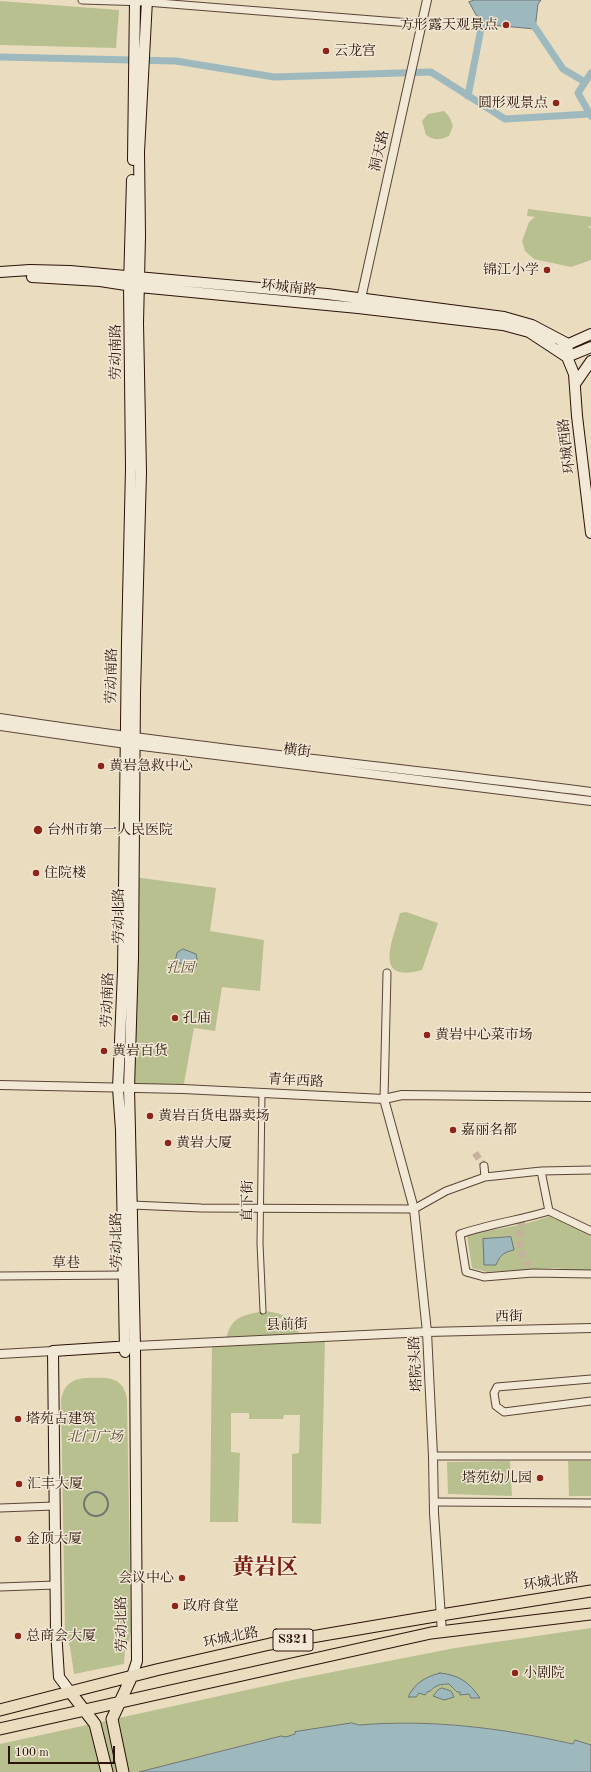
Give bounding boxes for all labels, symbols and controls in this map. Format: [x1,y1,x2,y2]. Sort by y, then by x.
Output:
place label: 方形露天观景点 [400,17,498,33]
marker: 方形露天观景点 [501,20,511,30]
place label: 云龙宫 [334,43,376,59]
marker: 云龙宫 [321,46,331,56]
place label: 圆形观景点 [478,95,548,111]
marker: 圆形观景点 [551,98,561,108]
street label: 洞天路 [367,129,393,173]
place label: 锦江小学 [483,262,539,278]
marker: 锦江小学 [542,265,552,275]
street label: 环城南路 [260,277,318,299]
street label: 劳动南路 [108,324,124,380]
street label: 环城西路 [555,417,579,475]
street label: 劳动南路 [103,648,121,704]
street label: 横街 [282,741,312,761]
place label: 黄岩急救中心 [109,758,193,774]
marker: 黄岩急救中心 [96,761,106,771]
place label: 台州市第一人民医院 [47,822,173,838]
marker: 台州市第一人民医院 [32,824,44,836]
place label: 住院楼 [44,865,86,881]
marker: 住院楼 [31,868,41,878]
street label: 劳动北路 [111,888,127,944]
park label: 孔园 [166,960,194,976]
street label: 劳动南路 [99,972,117,1028]
place label: 孔庙 [183,1010,211,1026]
marker: 孔庙 [170,1013,180,1023]
place label: 黄岩中心菜市场 [435,1027,533,1043]
marker: 黄岩中心菜市场 [422,1030,432,1040]
place label: 黄岩百货 [112,1043,168,1059]
marker: 黄岩百货 [99,1046,109,1056]
street label: 青年西路 [268,1071,324,1091]
place label: 黄岩百货电器卖场 [158,1108,270,1124]
marker: 黄岩百货电器卖场 [145,1111,155,1121]
place label: 嘉丽名都 [461,1122,517,1138]
marker: 嘉丽名都 [448,1125,458,1135]
place label: 黄岩大厦 [176,1135,232,1151]
marker: 黄岩大厦 [163,1138,173,1148]
street label: 直下街 [239,1180,257,1222]
street label: 劳动北路 [108,1212,126,1268]
street label: 草巷 [52,1255,80,1271]
street label: 西街 [495,1308,523,1326]
street label: 县前街 [266,1316,308,1334]
street label: 塔院头路 [406,1336,426,1392]
place label: 塔苑古建筑 [26,1411,96,1427]
marker: 塔苑古建筑 [13,1414,23,1424]
park label: 北门广场 [67,1429,123,1445]
place label: 塔苑幼儿园 [462,1470,532,1486]
marker: 塔苑幼儿园 [535,1473,545,1483]
place label: 汇丰大厦 [27,1476,83,1492]
marker: 汇丰大厦 [14,1479,24,1489]
place label: 金顶大厦 [26,1531,82,1547]
marker: 金顶大厦 [13,1534,23,1544]
district label: 黄岩区 [232,1555,298,1581]
street label: 环城北路 [522,1569,580,1595]
place label: 会议中心 [118,1570,174,1586]
marker: 会议中心 [177,1573,187,1583]
street label: 劳动北路 [113,1596,131,1652]
place label: 政府食堂 [183,1598,239,1614]
marker: 政府食堂 [170,1601,180,1611]
street label: 环城北路 [202,1624,260,1652]
place label: 总商会大厦 [26,1628,96,1644]
road number: S321 [273,1629,313,1651]
marker: 总商会大厦 [13,1631,23,1641]
place label: 小剧院 [523,1665,565,1681]
marker: 小剧院 [510,1668,520,1678]
scale bar [10,1738,117,1764]
text: 100 m [15,1747,49,1759]

